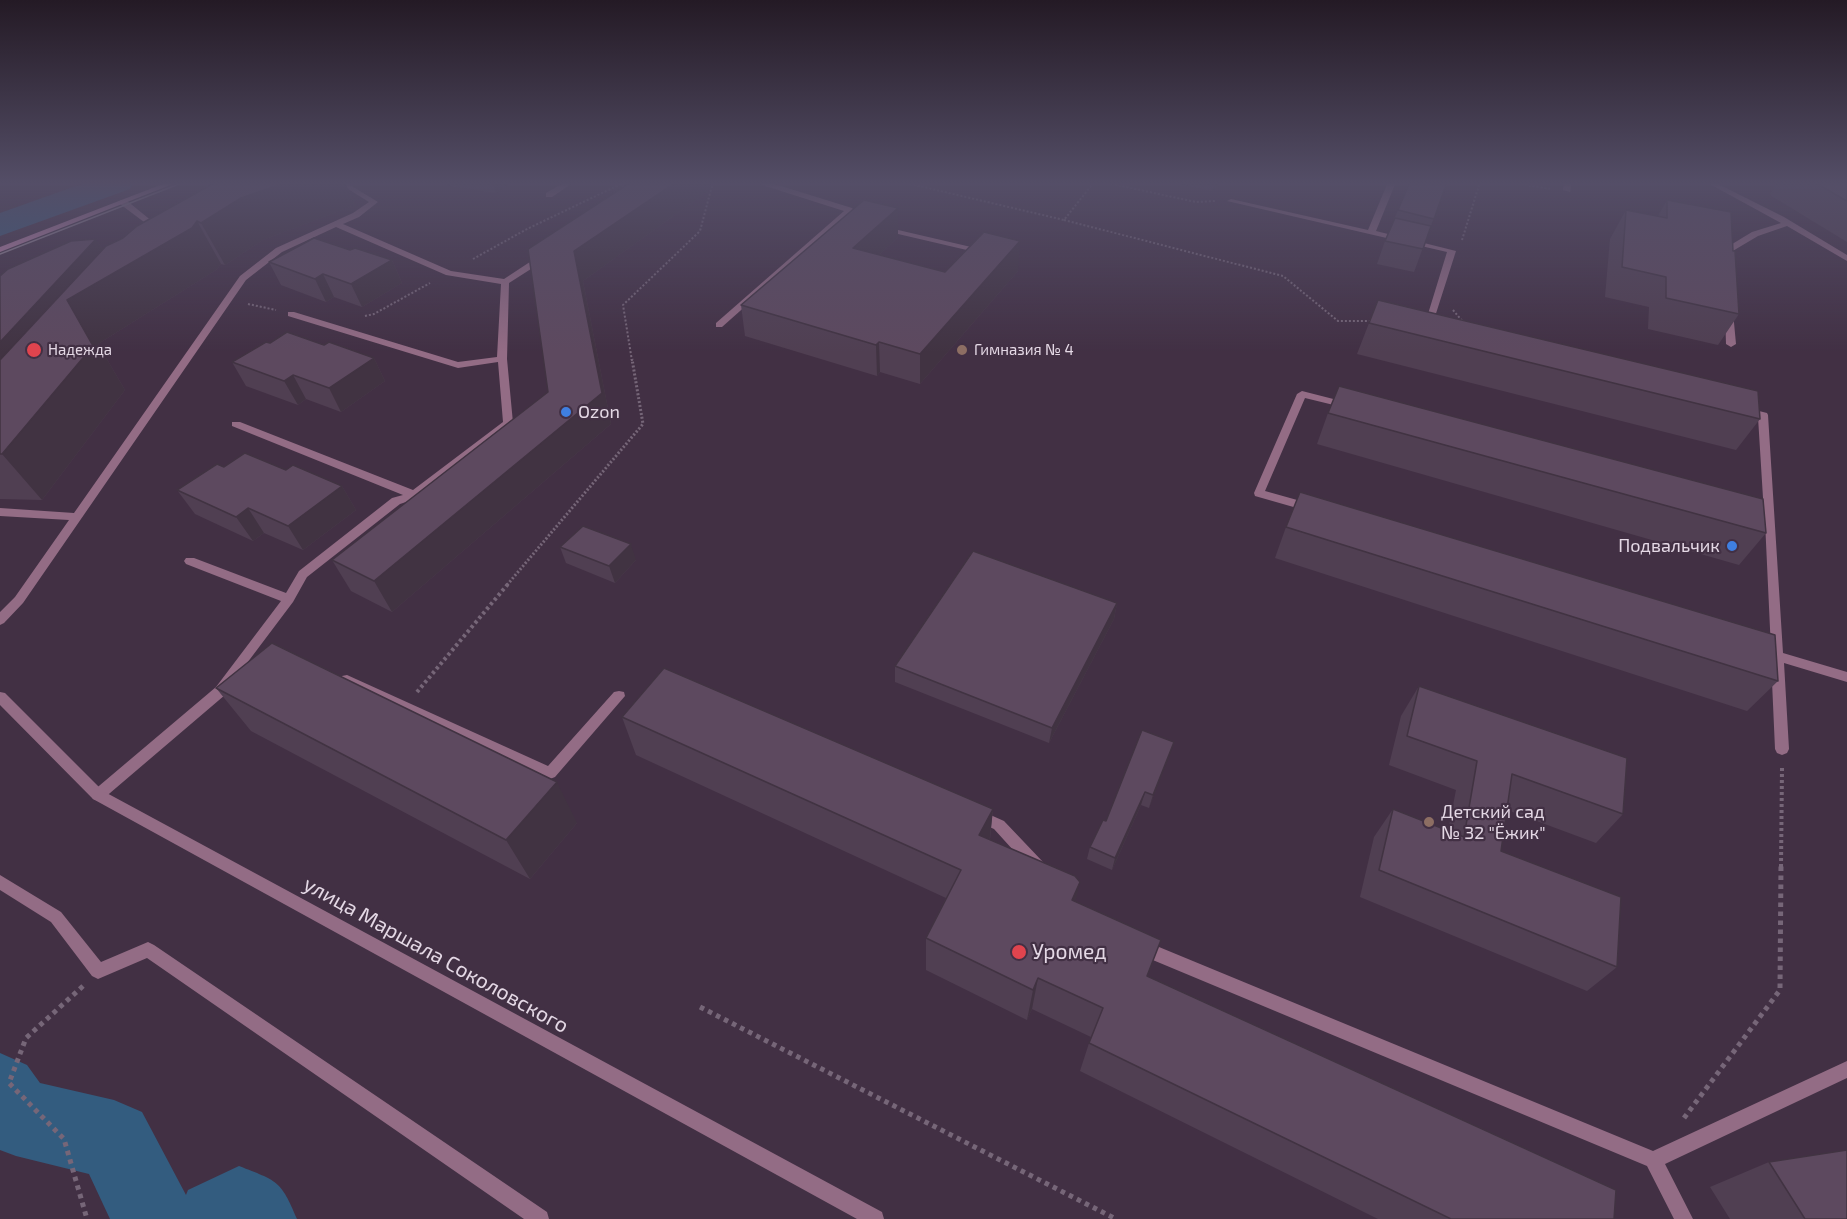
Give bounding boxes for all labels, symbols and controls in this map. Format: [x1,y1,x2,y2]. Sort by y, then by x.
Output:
marker: Надежда [25,341,43,359]
place label: Надежда [48,341,112,359]
place label: Гимназия № 4 [974,341,1074,359]
marker: Гимназия № 4 [955,343,969,357]
place label: Ozon [578,401,620,423]
marker: Ozon [559,405,573,419]
place label: Подвальчик [1618,535,1720,557]
marker: Подвальчик [1725,539,1739,553]
place label: Детский сад № 32 "Ёжик" [1441,801,1546,844]
marker: Детский сад № 32 "Ёжик" [1422,815,1436,829]
street label: улица Маршала Соколовского [299,871,573,1039]
place label: Уромед [1032,939,1107,965]
marker: Уромед [1010,943,1028,961]

